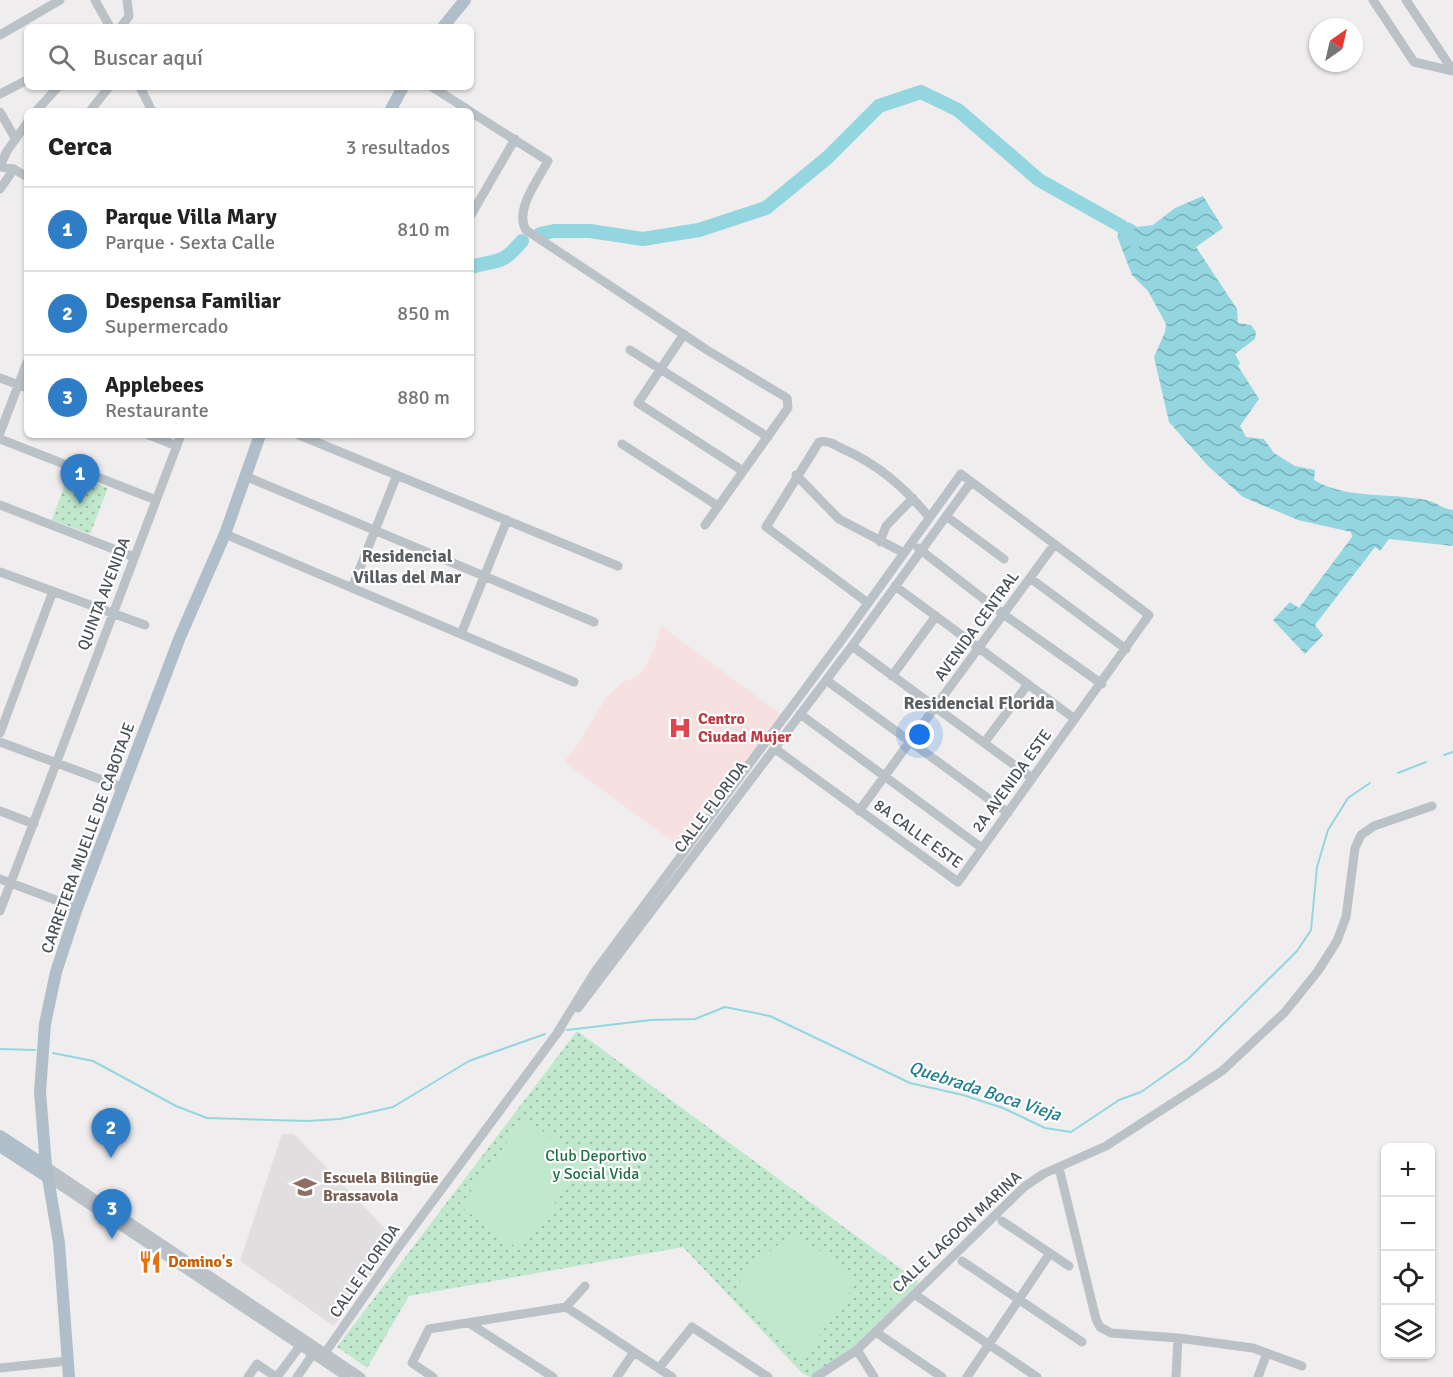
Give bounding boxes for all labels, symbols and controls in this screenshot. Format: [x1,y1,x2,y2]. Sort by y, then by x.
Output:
north arrow [1309,18,1363,72]
search box [24,24,474,90]
icon: search [45,41,78,74]
text: Buscar aquí [93,44,203,71]
text: Cerca [48,131,112,163]
text: 3 resultados [346,135,450,160]
text: Parque Villa Mary [105,203,277,230]
text: 1 [62,217,73,242]
text: 810 m [397,217,450,242]
text: Parque · Sexta Calle [105,230,275,255]
text: Despensa Familiar [105,287,281,314]
text: 2 [62,301,73,326]
text: 850 m [397,301,450,326]
text: Supermercado [105,314,228,339]
text: Applebees [105,371,204,398]
text: 3 [62,385,73,410]
text: 880 m [397,385,450,410]
text: Restaurante [105,398,209,423]
pin: 1 [60,454,100,504]
street label: QUINTA AVENIDA [73,534,135,653]
district label: Residencial Villas del Mar [353,545,462,588]
street label: AVENIDA CENTRAL [930,567,1024,685]
district label: Residencial Florida [904,692,1054,714]
place label: Centro Ciudad Mujer [698,709,792,747]
hospital icon: Centro Ciudad Mujer [667,715,693,741]
street label: CARRETERA MUELLE DE CABOTAJE [37,720,139,956]
your location [905,720,934,749]
street label: 2A AVENIDA ESTE [968,726,1056,836]
street label: CALLE FLORIDA [670,757,752,857]
street label: 8A CALLE ESTE [870,795,966,873]
water label: Quebrada Boca Vieja [906,1056,1065,1126]
pin: 2 [92,1108,130,1158]
map controls [1381,1143,1435,1359]
button: + [1381,1143,1435,1197]
park label: Club Deportivo y Social Vida [545,1146,647,1184]
street label: CALLE LAGOON MARINA [888,1167,1026,1297]
place label: Escuela Bilingüe Brassavola [323,1168,439,1206]
school or university icon: Escuela Bilingüe Brassavola [292,1174,318,1200]
pin: 3 [92,1190,132,1239]
button: − [1381,1197,1435,1251]
street label: CALLE FLORIDA [325,1220,405,1322]
restaurant icon: Domino's [137,1249,163,1275]
button: locate [1381,1251,1435,1305]
place label: Domino's [168,1252,233,1272]
button: layers [1381,1305,1435,1359]

